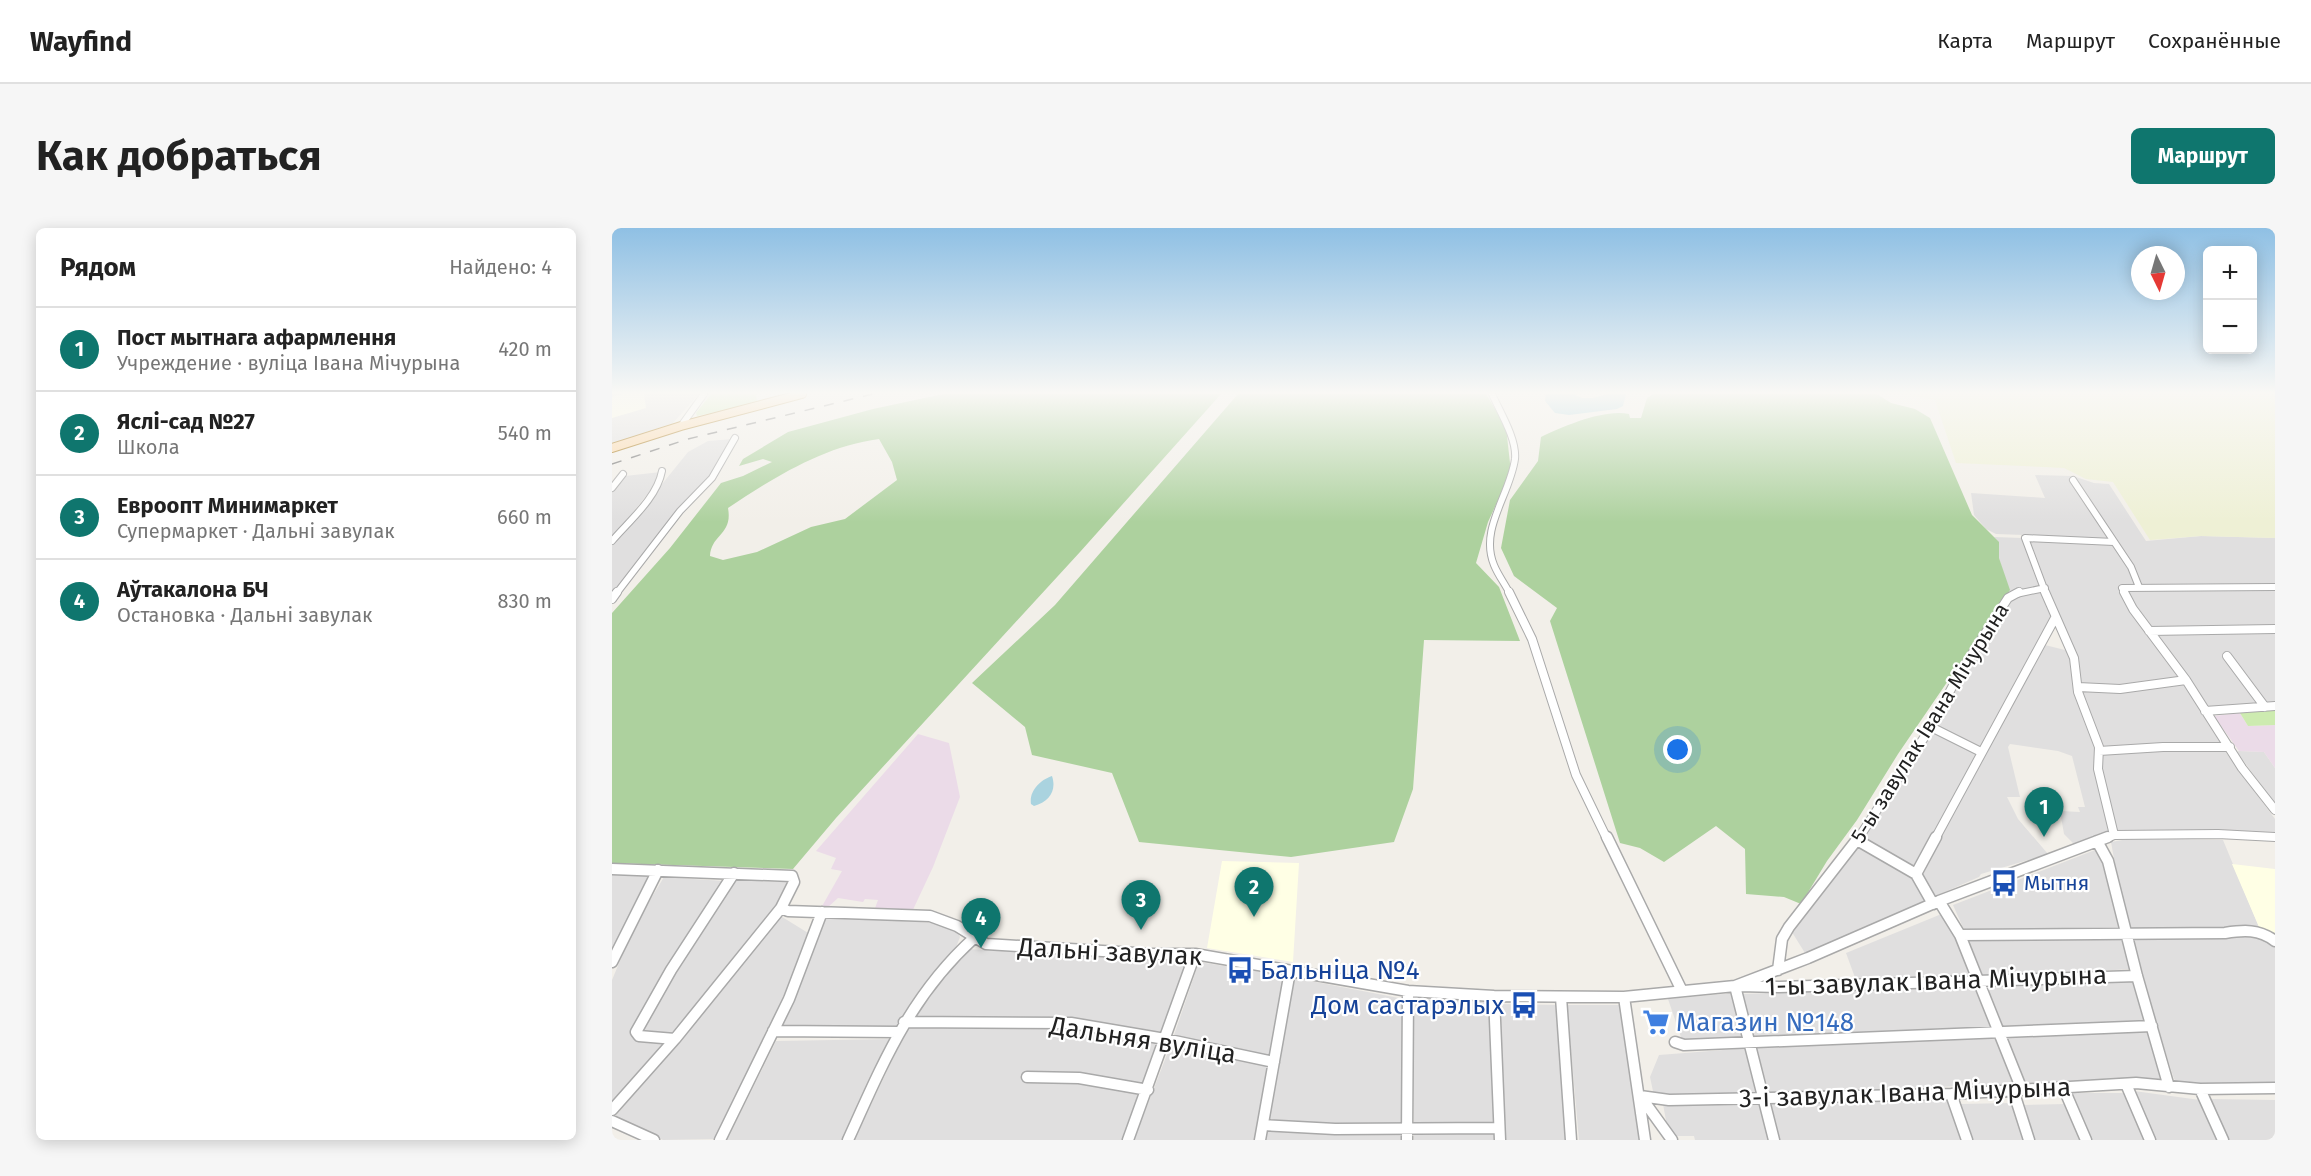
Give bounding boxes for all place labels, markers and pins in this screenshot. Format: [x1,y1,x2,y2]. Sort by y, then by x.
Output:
pin: 1 [2024,788,2064,837]
pin: 2 [1234,868,1274,917]
bus stop icon: Мытня [1989,868,2019,898]
place label: Мытня [2024,870,2089,896]
pin: 3 [1122,880,1160,930]
pin: 4 [962,898,1000,948]
bus stop icon: Бальніца №4 [1225,955,1255,985]
place label: Бальніца №4 [1260,955,1420,986]
place label: Дом састарэлых [1310,990,1504,1021]
bus stop icon: Дом састарэлых [1509,990,1539,1020]
supermarket icon: Магазин №148 [1641,1007,1671,1037]
place label: Магазин №148 [1676,1007,1854,1038]

